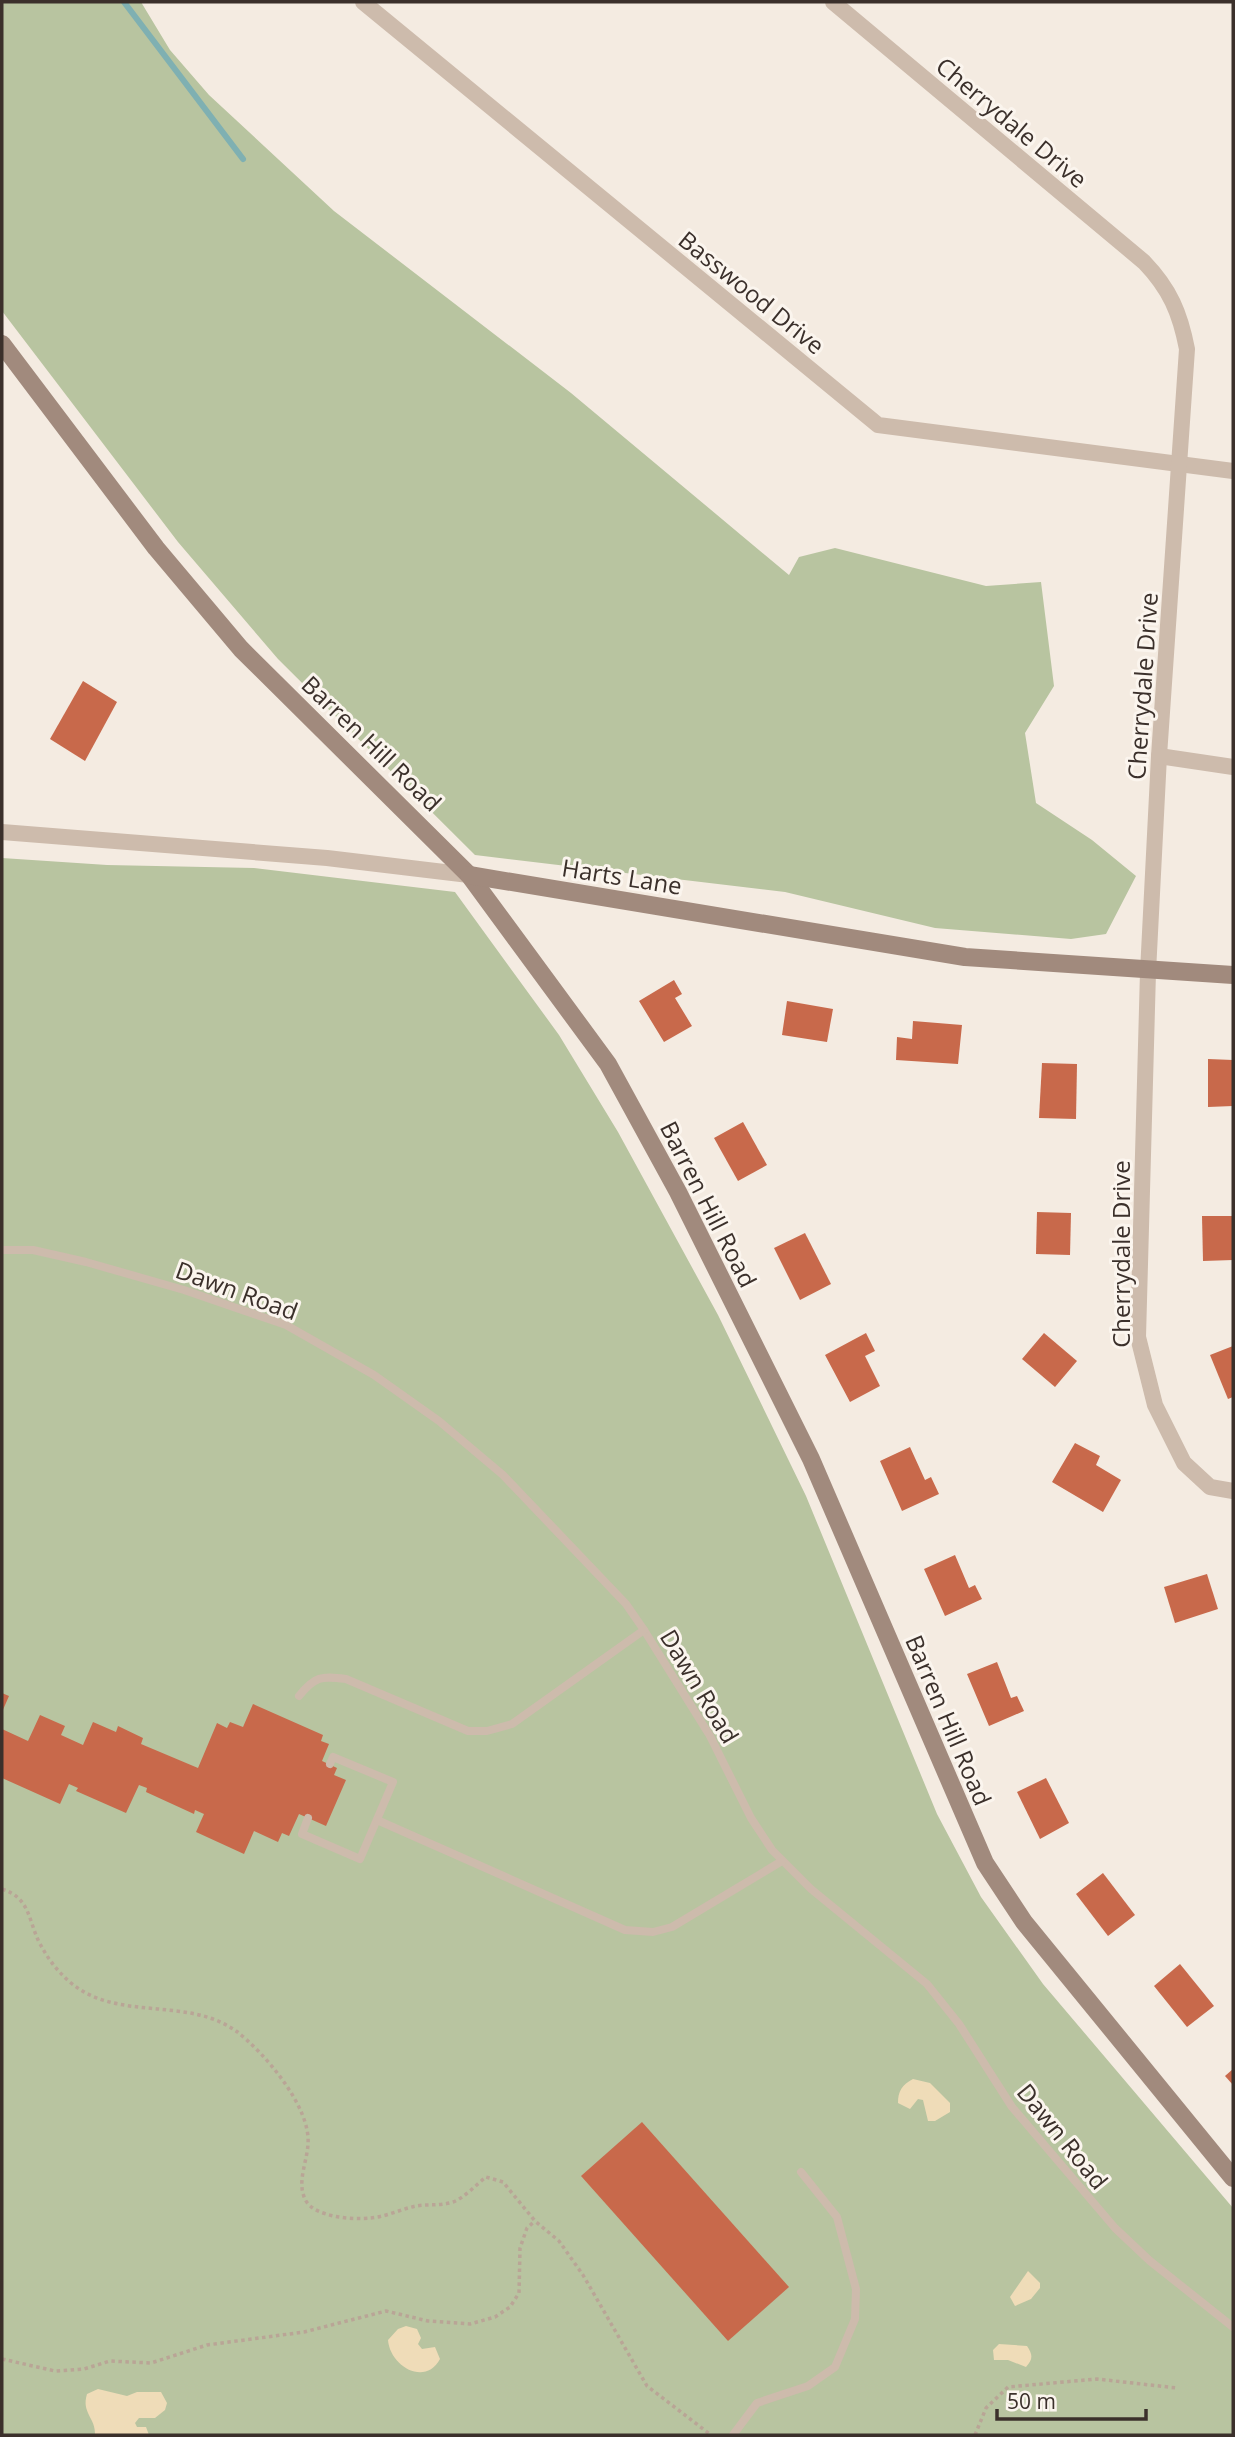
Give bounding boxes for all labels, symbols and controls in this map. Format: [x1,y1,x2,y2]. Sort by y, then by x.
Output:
street label: Cherrydale Drive [930,49,1094,195]
street label: Basswood Drive [672,223,832,361]
street label: Cherrydale Drive [1119,591,1165,781]
street label: Barren Hill Road [295,668,449,818]
street label: Harts Lane [560,850,684,902]
street label: Barren Hill Road [653,1115,765,1293]
street label: Cherrydale Drive [1104,1160,1137,1348]
street label: Dawn Road [171,1253,303,1327]
street label: Dawn Road [653,1623,747,1749]
street label: Barren Hill Road [898,1630,1000,1810]
street label: Dawn Road [1010,2076,1116,2196]
scale bar [997,2378,1146,2422]
text: 50 m [1007,2387,1056,2415]

